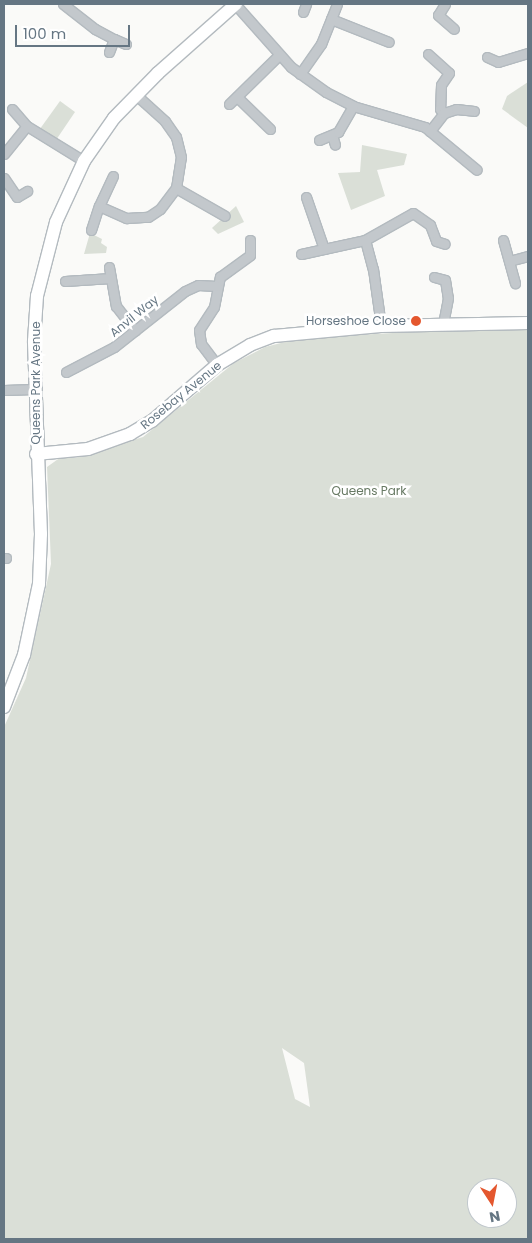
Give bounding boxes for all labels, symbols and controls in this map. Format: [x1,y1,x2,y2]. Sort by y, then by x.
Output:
scale bar [18,15,132,47]
text: 100 m [23,23,66,44]
street label: Anvil Way [107,292,161,340]
place label: Horseshoe Close [306,314,406,328]
marker: Horseshoe Close [410,315,422,327]
street label: Queens Park Avenue [29,321,43,445]
street label: Rosebay Avenue [138,358,224,432]
park label: Queens Park [332,484,406,498]
north arrow [467,1178,517,1228]
text: N [488,1206,502,1228]

